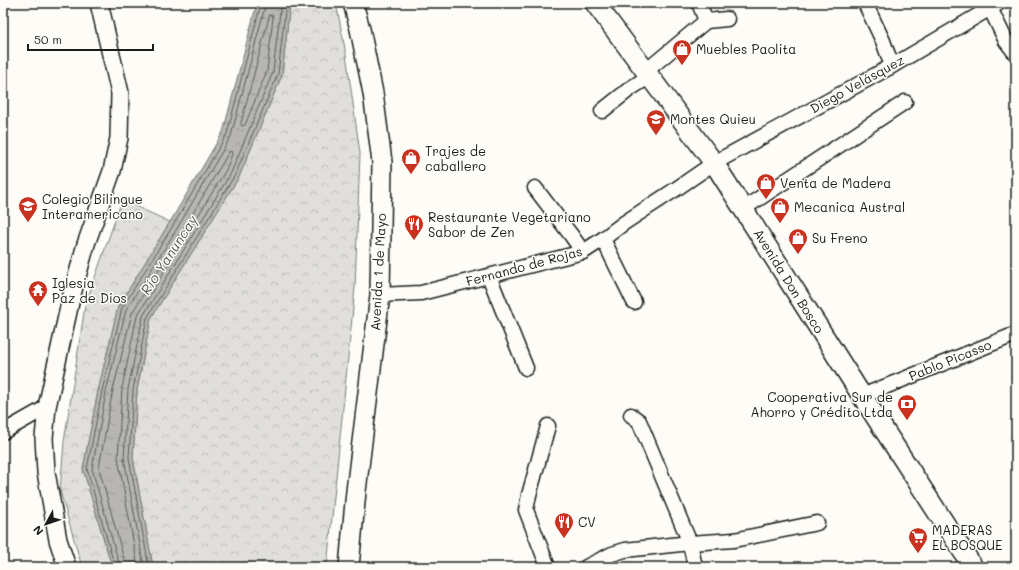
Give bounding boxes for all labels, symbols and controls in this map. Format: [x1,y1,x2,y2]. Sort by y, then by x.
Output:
scale bar [28,26,153,52]
text: 50 m [34,31,62,47]
shop icon: Muebles Paolita [671,38,693,66]
place label: Muebles Paolita [696,40,796,57]
street label: Diego Velásquez [807,51,907,116]
school or university icon: Montes Quieu [645,108,667,136]
place label: Montes Quieu [670,110,756,127]
place label: Trajes de caballero [425,142,486,174]
shop icon: Trajes de caballero [400,147,422,175]
shop icon: Venta de Madera [755,172,777,200]
place label: Venta de Madera [780,174,891,191]
place label: Colegio Bilingue Interamericano [42,190,143,222]
school or university icon: Colegio Bilingue Interamericano [17,195,39,223]
shop icon: Mecanica Austral [769,196,791,224]
place label: Mecanica Austral [794,198,905,215]
place label: Restaurante Vegetariano Sabor de Zen [428,208,591,240]
water label: Río Yanuncay [136,211,202,298]
street label: Avenida 1 de Mayo [366,212,389,331]
restaurant icon: Restaurante Vegetariano Sabor de Zen [403,213,425,241]
street label: Avenida Don Bosco [750,225,829,336]
shop icon: Su Freno [787,227,809,255]
place label: Su Freno [812,229,868,246]
street label: Fernando de Rojas [464,242,584,289]
place label: Iglesia Paz de Dios [52,274,127,306]
temple icon: Iglesia Paz de Dios [27,279,49,307]
street label: Pablo Picasso [906,335,994,384]
place label: Cooperativa Sur de Ahorro y Crédito Ltda [751,388,893,420]
bank icon: Cooperativa Sur de Ahorro y Crédito Ltda [896,393,918,421]
north arrow [26,504,66,544]
restaurant icon: CV [553,511,575,539]
place label: CV [578,513,596,530]
place label: MADERAS EL BOSQUE [932,521,1002,553]
text: N [30,523,46,539]
supermarket icon: MADERAS EL BOSQUE [907,526,929,554]

